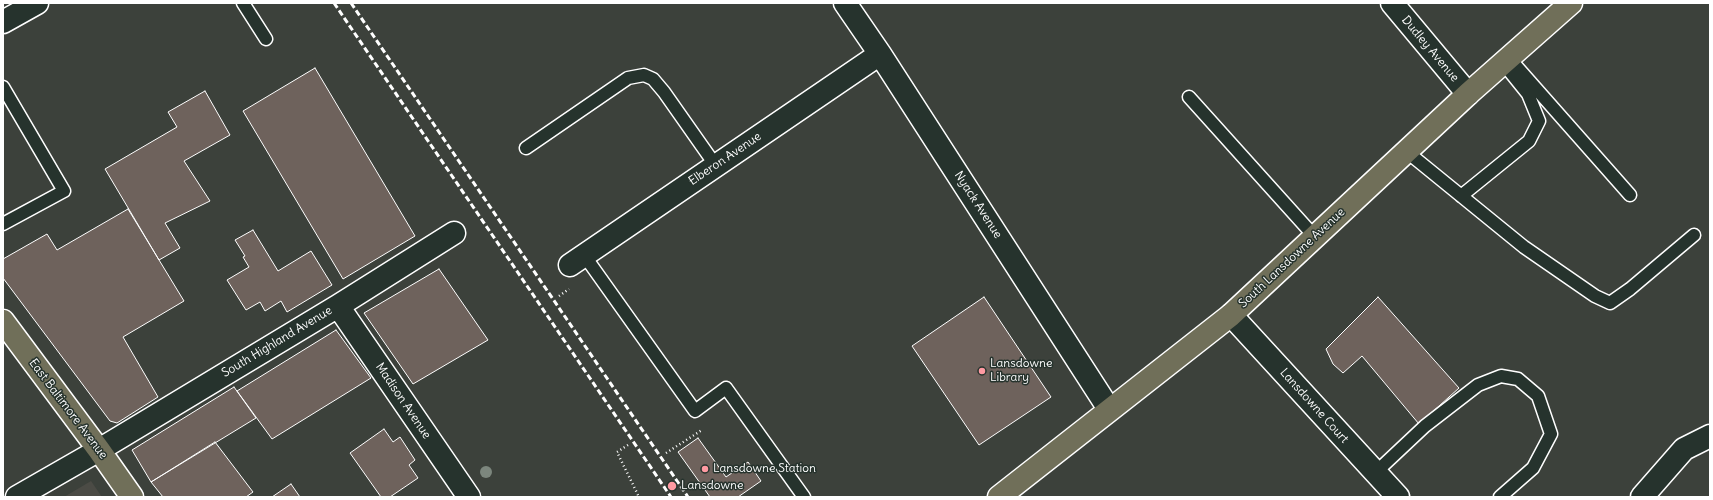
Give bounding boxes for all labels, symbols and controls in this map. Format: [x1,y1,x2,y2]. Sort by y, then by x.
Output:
street label: Dudley Avenue [1398,13,1462,85]
street label: Elberon Avenue [686,129,764,189]
street label: Nyack Avenue [951,169,1005,241]
street label: South Lansdowne Avenue [1236,205,1348,311]
street label: South Highland Avenue [219,303,335,381]
street label: East Baltimore Avenue [26,356,110,462]
place label: Lansdowne Library [990,357,1052,385]
street label: Madison Avenue [372,360,434,442]
marker: Lansdowne Library [977,366,987,376]
street label: Lansdowne Court [1277,366,1351,446]
place label: Lansdowne Station [713,462,816,476]
marker: Lansdowne Station [700,464,710,474]
place label: Lansdowne [681,479,743,493]
marker: Lansdowne [666,480,678,492]

